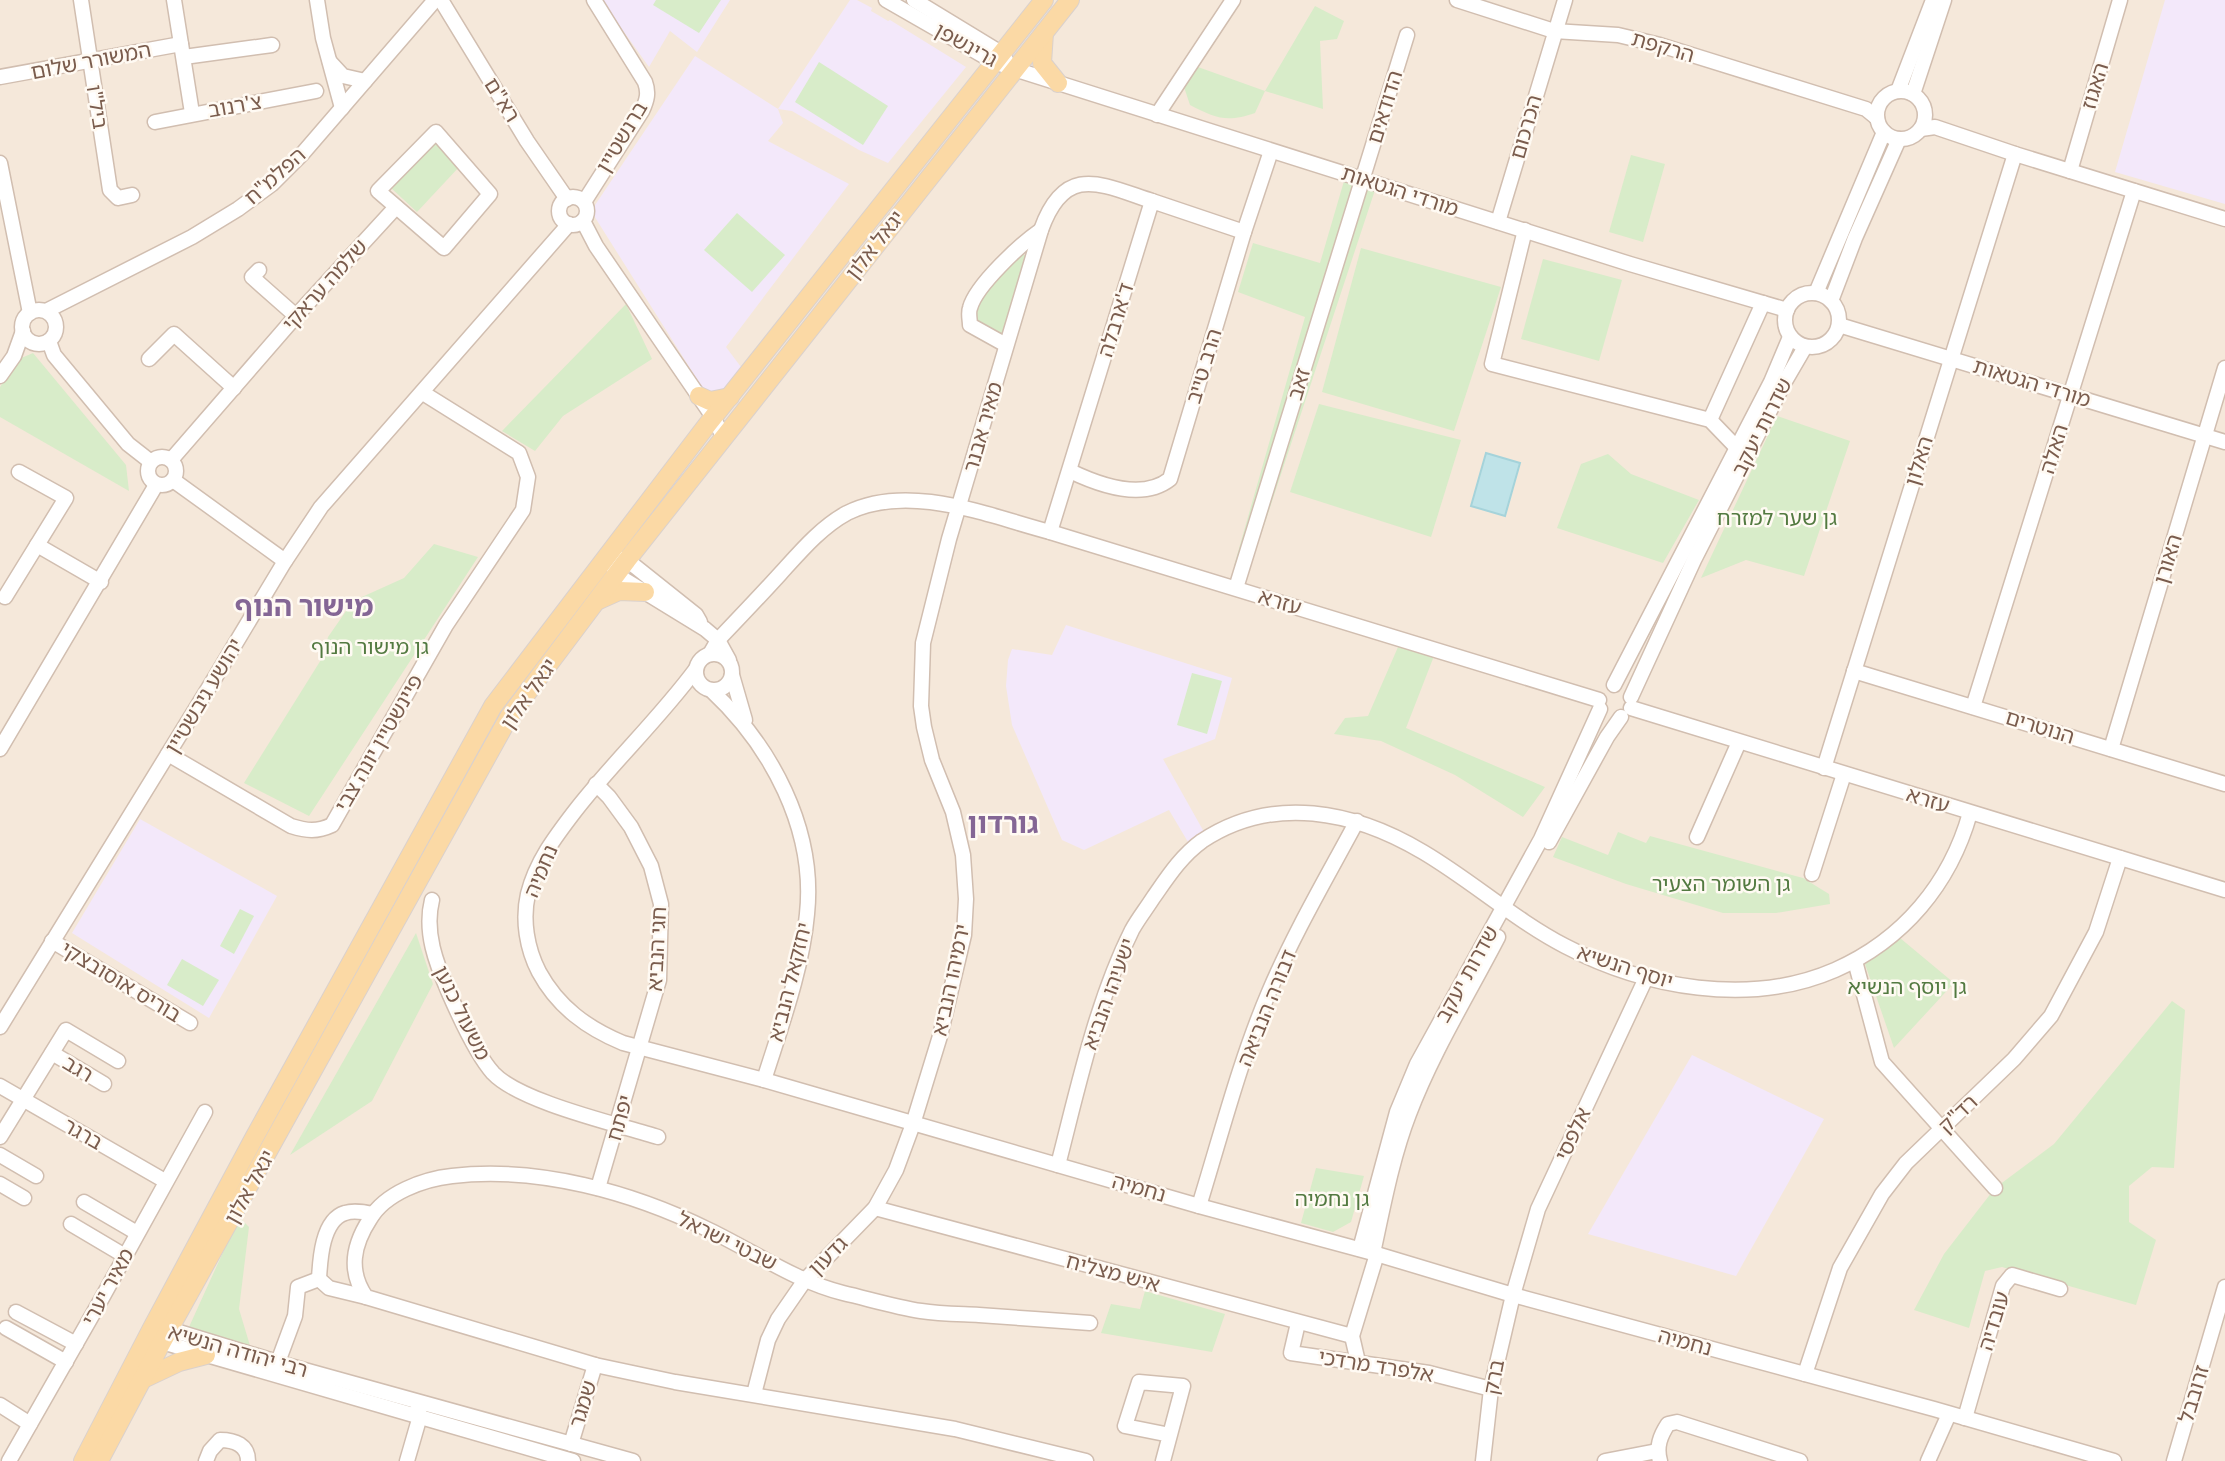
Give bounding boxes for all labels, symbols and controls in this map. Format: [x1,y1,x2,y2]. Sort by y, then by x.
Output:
street label: גרינשפן [931,17,1002,72]
street label: הרקפת [1629,26,1698,67]
street label: המשורר שלום [29,37,153,84]
street label: האגוז [2076,59,2113,112]
street label: הדודאים [1362,67,1407,146]
street label: רא"ם [479,73,526,127]
street label: ביל"ו [82,83,113,131]
street label: צ'רנוב [206,89,264,123]
street label: הכרכום [1504,92,1547,162]
street label: ברנשטיין [591,97,652,177]
street label: הפלמ"ח [239,142,310,209]
street label: מורדי הגטאות [1339,160,1462,221]
street label: יגאל אלון [840,205,909,284]
street label: שלמה עראקי [277,234,372,335]
street label: ד'ארבלה [1092,280,1139,360]
street label: הרב טייב [1180,325,1227,406]
street label: מורדי הגטאות [1970,353,2094,412]
street label: זאב [1282,365,1315,403]
street label: שדרות יעקב [1726,374,1797,480]
street label: מאיר אבנר [958,379,1007,475]
street label: האלה [2034,421,2073,477]
street label: האלון [1899,433,1938,489]
park label: גן שער למזרח [1717,505,1837,530]
street label: האורן [2148,531,2187,587]
street label: עזרא [1256,583,1305,620]
district label: מישור הנוף [235,589,373,622]
street label: יהושע גיבשטיין [159,634,248,758]
park label: גן מישור הנוף [311,634,429,659]
street label: יגאל אלון [495,654,562,734]
street label: פיינשטיין יונה צבי [329,670,428,816]
street label: הנוטרים [2003,704,2078,749]
street label: עזרא [1904,781,1953,818]
district label: גורדון [968,806,1038,839]
street label: נחמיה [518,841,563,901]
park label: גן השומר הצעיר [1652,871,1790,896]
street label: חגי הנביא [642,906,671,992]
street label: יחזקאל הנביא [763,920,816,1044]
street label: שדרות יעקב [1430,921,1503,1026]
street label: ירמיהו הנביא [926,922,975,1038]
street label: ישעיהו הנביא [1077,935,1140,1053]
street label: בוריס אוסובצקי [57,936,186,1027]
street label: יוסף הנשיא [1574,939,1676,994]
street label: דבורה הנביאה [1232,946,1301,1070]
street label: משעול כנען [429,961,496,1064]
park label: גן יוסף הנשיא [1847,974,1967,999]
street label: רגב [59,1050,98,1087]
street label: רד"ק [1933,1089,1982,1138]
street label: יפתח [601,1092,638,1144]
street label: אלפסי [1549,1103,1596,1164]
street label: ברגר [59,1112,107,1155]
street label: יגאל אלון [219,1145,280,1228]
street label: נחמיה [1109,1168,1169,1207]
park label: גן נחמיה [1295,1186,1369,1211]
street label: שבטי ישראל [673,1206,781,1275]
street label: גדעון [803,1231,852,1280]
street label: מאיר יערי [76,1244,139,1330]
street label: איש מצליח [1064,1248,1163,1297]
street label: עובדיה [1973,1288,2014,1354]
street label: רבי יהודה הנשיא [166,1319,311,1382]
street label: נחמיה [1655,1322,1715,1361]
street label: אלפרד מרדכי [1317,1344,1435,1387]
street label: ברק [1478,1357,1509,1397]
street label: זרובבל [2173,1362,2214,1426]
street label: שמגר [564,1377,601,1430]

